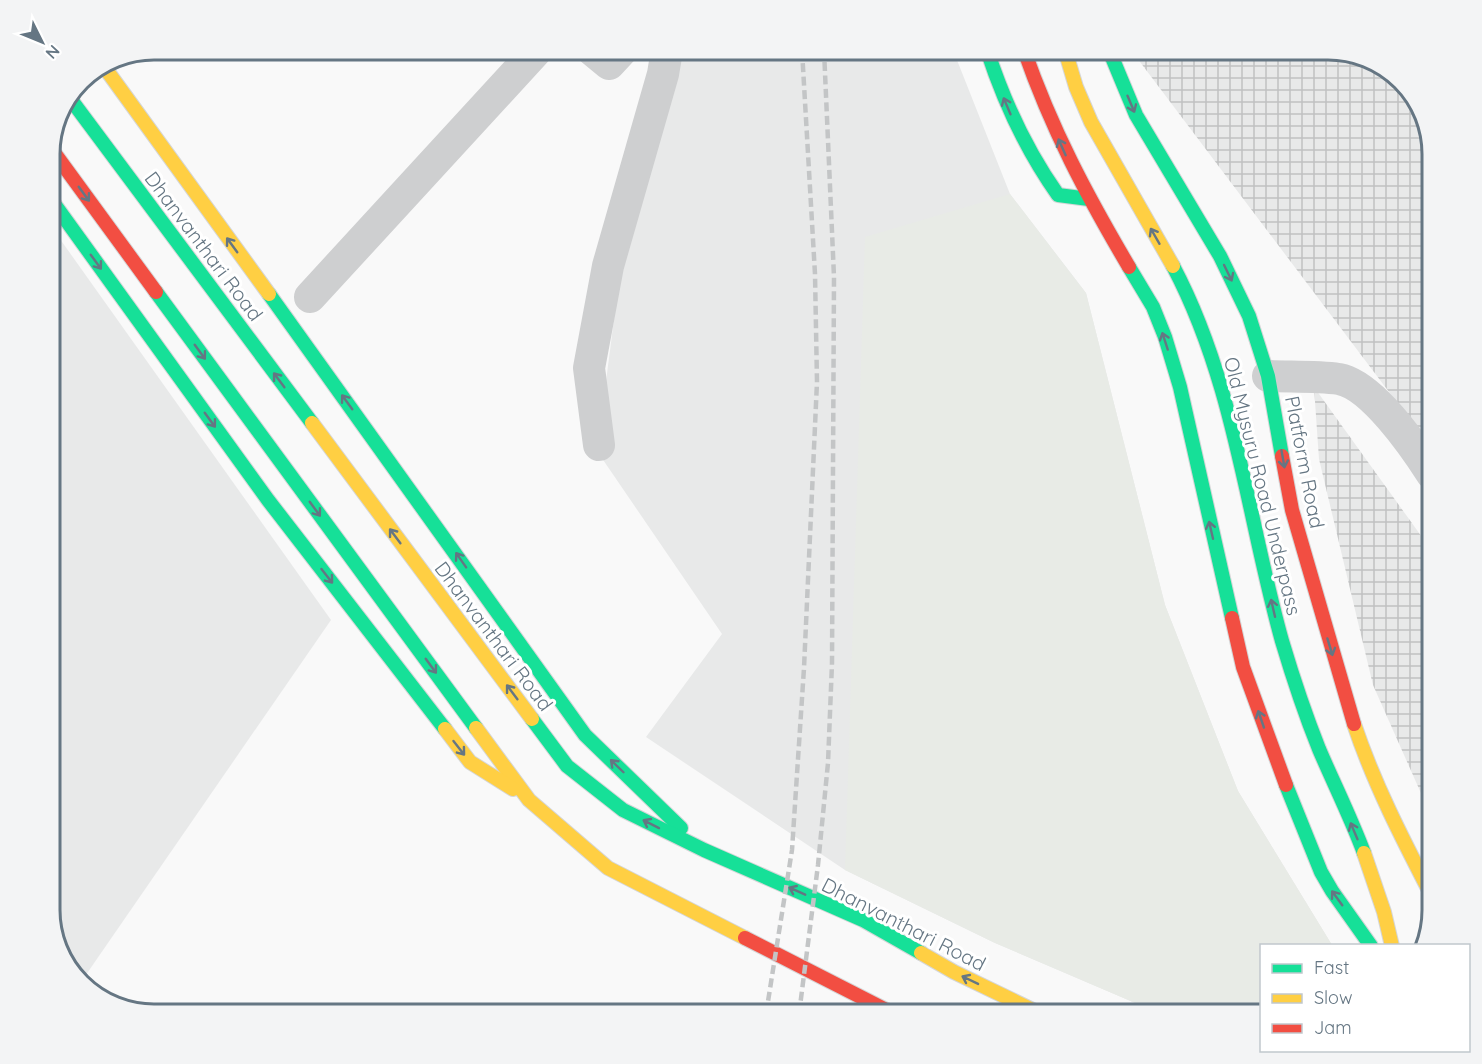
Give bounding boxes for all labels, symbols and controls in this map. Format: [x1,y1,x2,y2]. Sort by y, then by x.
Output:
north arrow [12,12,72,72]
text: N [42,41,64,63]
one-way arrow [1126,94,1137,112]
one-way arrow [1001,97,1012,116]
one-way arrow [1056,138,1068,156]
street label: Dhanvanthari Road [140,166,268,326]
one-way arrow [78,186,91,202]
one-way arrow [1149,228,1161,245]
one-way arrow [226,237,239,253]
one-way arrow [90,254,102,270]
one-way arrow [1223,263,1234,281]
one-way arrow [1159,332,1170,351]
one-way arrow [194,343,206,359]
street label: Old Mysuru Road Underpass [1219,354,1307,618]
one-way arrow [273,372,285,388]
one-way arrow [341,394,354,410]
street label: Platform Road [1280,394,1330,530]
one-way arrow [204,412,217,428]
one-way arrow [1278,448,1289,468]
one-way arrow [309,500,322,516]
one-way arrow [1205,521,1217,540]
one-way arrow [389,528,402,544]
one-way arrow [455,553,467,569]
street label: Dhanvanthari Road [430,556,558,716]
one-way arrow [321,568,333,584]
one-way arrow [1266,599,1278,618]
one-way arrow [1325,638,1336,657]
one-way arrow [425,657,437,673]
one-way arrow [506,685,518,701]
one-way arrow [1255,710,1266,728]
one-way arrow [452,739,465,755]
one-way arrow [609,758,624,773]
one-way arrow [643,818,661,830]
one-way arrow [1348,822,1359,840]
street label: Dhanvanthari Road [818,872,990,976]
one-way arrow [788,885,806,896]
one-way arrow [1331,890,1343,906]
legend [1260,944,1470,1052]
text: Fast [1314,956,1349,979]
one-way arrow [961,973,979,985]
text: Slow [1314,986,1352,1009]
text: Jam [1314,1016,1352,1039]

